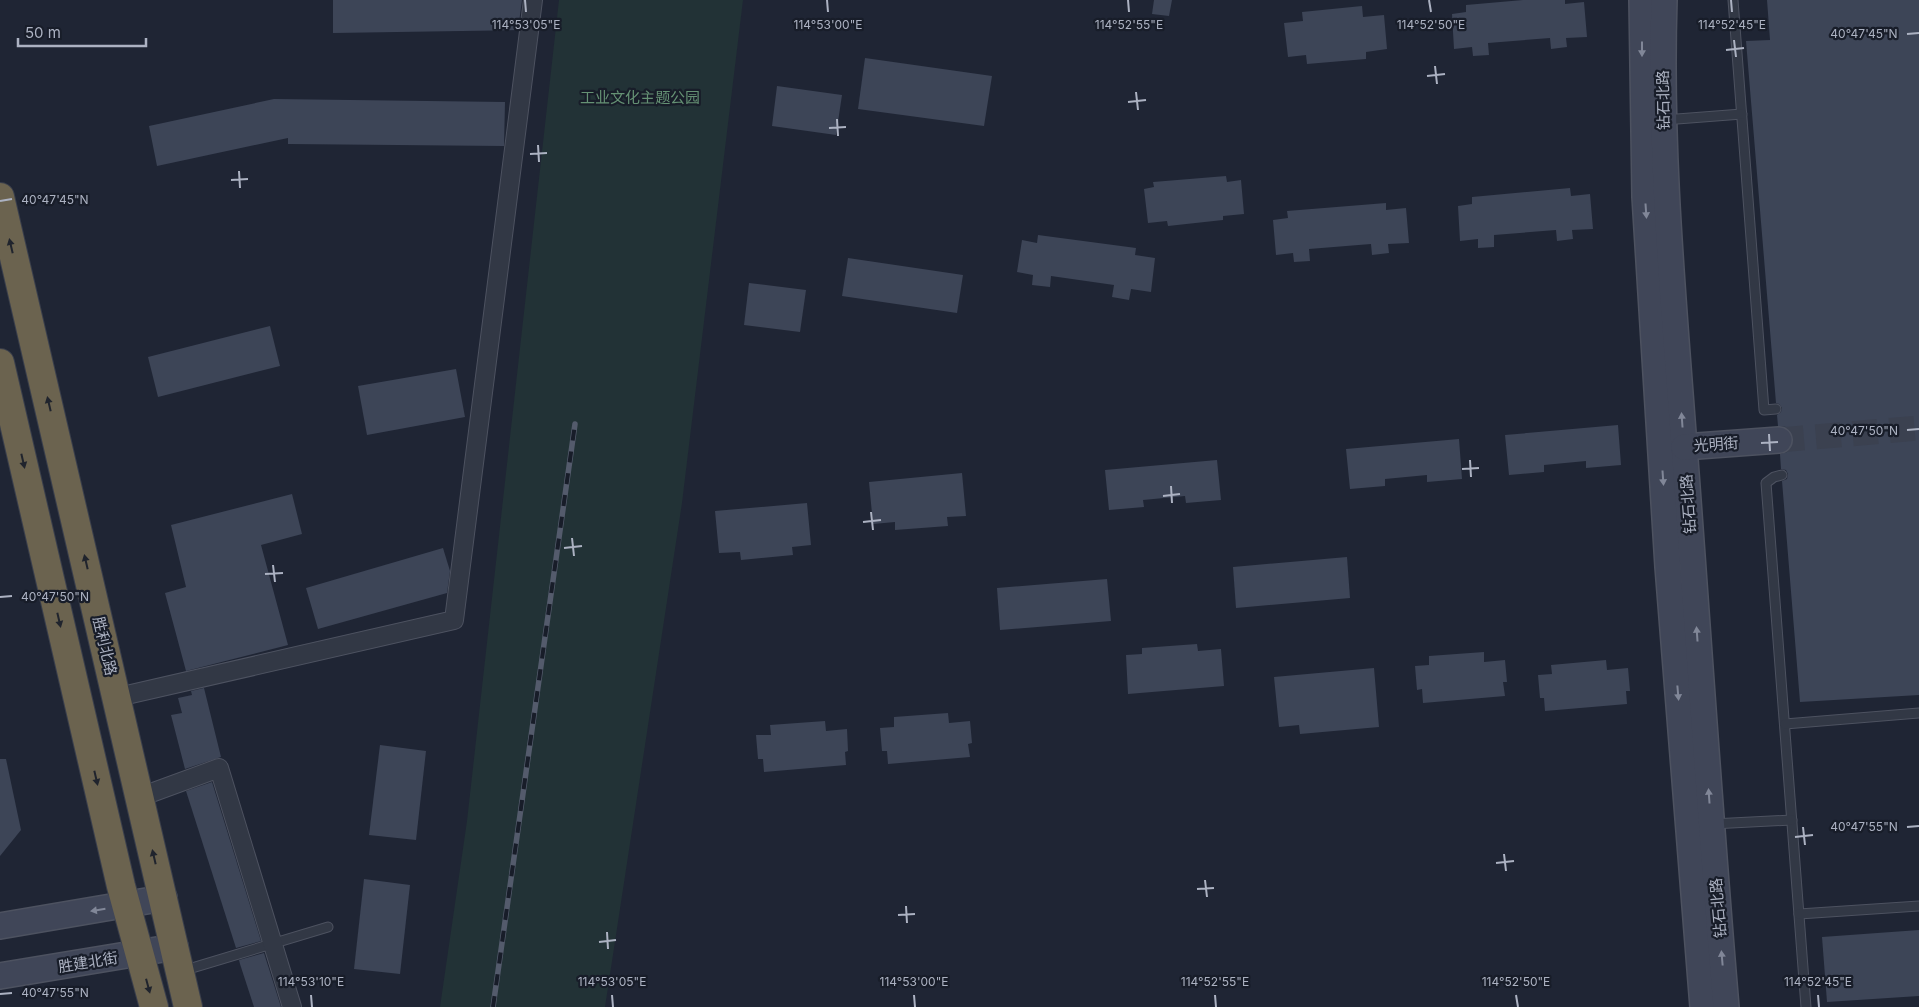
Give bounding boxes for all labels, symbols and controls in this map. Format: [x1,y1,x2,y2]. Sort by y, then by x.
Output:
scale bar [18,15,145,47]
text: 114°53'05"E [492,17,560,32]
text: 114°53'00"E [794,17,863,32]
text: 114°52'55"E [1095,17,1163,32]
text: 114°52'50"E [1397,17,1465,32]
text: 114°52'45"E [1698,17,1766,32]
text: 50 m [25,23,61,42]
text: 40°47'45"N [1830,26,1898,41]
one-way arrow [1638,41,1646,57]
street label: 钻石北路 [1653,70,1673,130]
park label: 工业文化主题公园 [580,88,700,107]
text: 40°47'45"N [21,192,89,207]
one-way arrow [1643,203,1651,219]
one-way arrow [7,239,15,254]
one-way arrow [45,397,53,412]
one-way arrow [1678,412,1686,428]
text: 40°47'50"N [1830,423,1898,438]
street label: 光明街 [1693,433,1739,455]
one-way arrow [19,454,27,470]
one-way arrow [1659,470,1667,486]
street label: 钻石北路 [1676,473,1700,535]
one-way arrow [82,555,90,570]
text: 40°47'50"N [21,589,89,604]
one-way arrow [55,612,63,627]
street label: 胜利北路 [89,615,121,677]
one-way arrow [1693,626,1701,642]
one-way arrow [1675,685,1683,701]
one-way arrow [92,770,100,786]
one-way arrow [1704,788,1712,804]
text: 40°47'55"N [1830,819,1898,834]
one-way arrow [150,850,158,865]
street label: 钻石北路 [1706,877,1730,939]
one-way arrow [90,906,106,914]
street label: 胜建北街 [57,948,119,976]
one-way arrow [1718,950,1726,966]
text: 114°53'10"E [278,974,344,989]
text: 114°53'05"E [578,974,646,989]
text: 114°53'00"E [880,974,949,989]
text: 114°52'55"E [1181,974,1249,989]
text: 114°52'50"E [1482,974,1550,989]
text: 114°52'45"E [1784,974,1852,989]
one-way arrow [145,979,153,994]
text: 40°47'55"N [21,985,89,1000]

